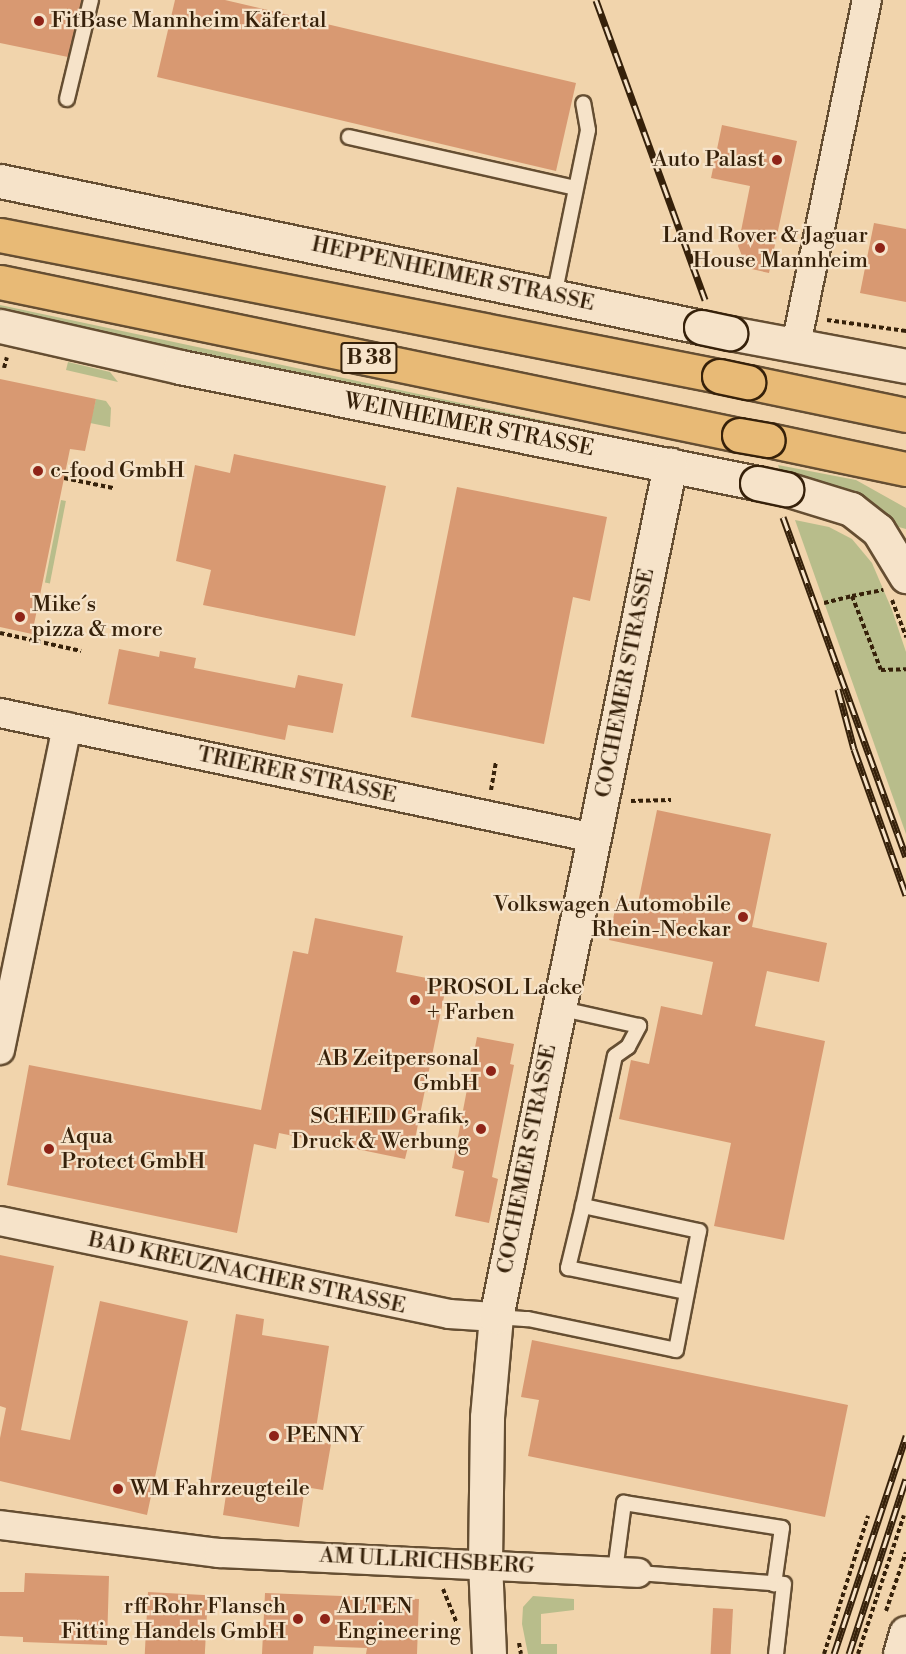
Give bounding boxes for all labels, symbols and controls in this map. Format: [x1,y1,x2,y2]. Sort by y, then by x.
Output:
place label: FitBase Mannheim Käfertal [51,8,327,34]
marker: FitBase Mannheim Käfertal [32,14,46,28]
place label: Auto Palast [653,147,765,173]
marker: Auto Palast [770,153,784,167]
place label: Land Rover & Jaguar House Mannheim [662,222,868,274]
street label: HEPPENHEIMER STRASSE [309,231,597,317]
marker: Land Rover & Jaguar House Mannheim [873,241,887,255]
road number: B 38 [339,340,399,376]
street label: WEINHEIMER STRASSE [342,388,596,462]
place label: c-food GmbH [50,458,185,484]
marker: c-food GmbH [31,464,45,478]
street label: COCHEMER STRASSE [590,566,660,800]
place label: Mike´s pizza & more [32,591,163,642]
marker: Mike´s pizza & more [13,610,27,624]
street label: TRIERER STRASSE [195,741,399,809]
place label: Volkswagen Automobile Rhein-Neckar [493,891,731,942]
marker: Volkswagen Automobile Rhein-Neckar [736,910,750,924]
place label: PROSOL Lacke + Farben [427,974,582,1026]
marker: PROSOL Lacke + Farben [408,993,422,1007]
street label: COCHEMER STRASSE [492,1042,562,1276]
place label: AB Zeitpersonal GmbH [318,1045,479,1096]
marker: AB Zeitpersonal GmbH [484,1064,498,1078]
place label: SCHEID Grafik, Druck & Werbung [291,1103,469,1154]
marker: SCHEID Grafik, Druck & Werbung [474,1122,488,1136]
place label: Aqua Protect GmbH [61,1123,205,1174]
marker: Aqua Protect GmbH [42,1142,56,1156]
street label: BAD KREUZNACHER STRASSE [86,1226,408,1320]
place label: PENNY [286,1423,363,1449]
marker: PENNY [267,1429,281,1443]
place label: WM Fahrzeugteile [130,1476,310,1502]
marker: WM Fahrzeugteile [111,1482,125,1496]
street label: AM ULLRICHSBERG [319,1542,535,1580]
place label: rff Rohr Flansch Fitting Handels GmbH [61,1593,286,1645]
place label: ALTEN Engineering [337,1593,461,1645]
marker: rff Rohr Flansch Fitting Handels GmbH [291,1612,305,1626]
marker: ALTEN Engineering [318,1612,332,1626]

